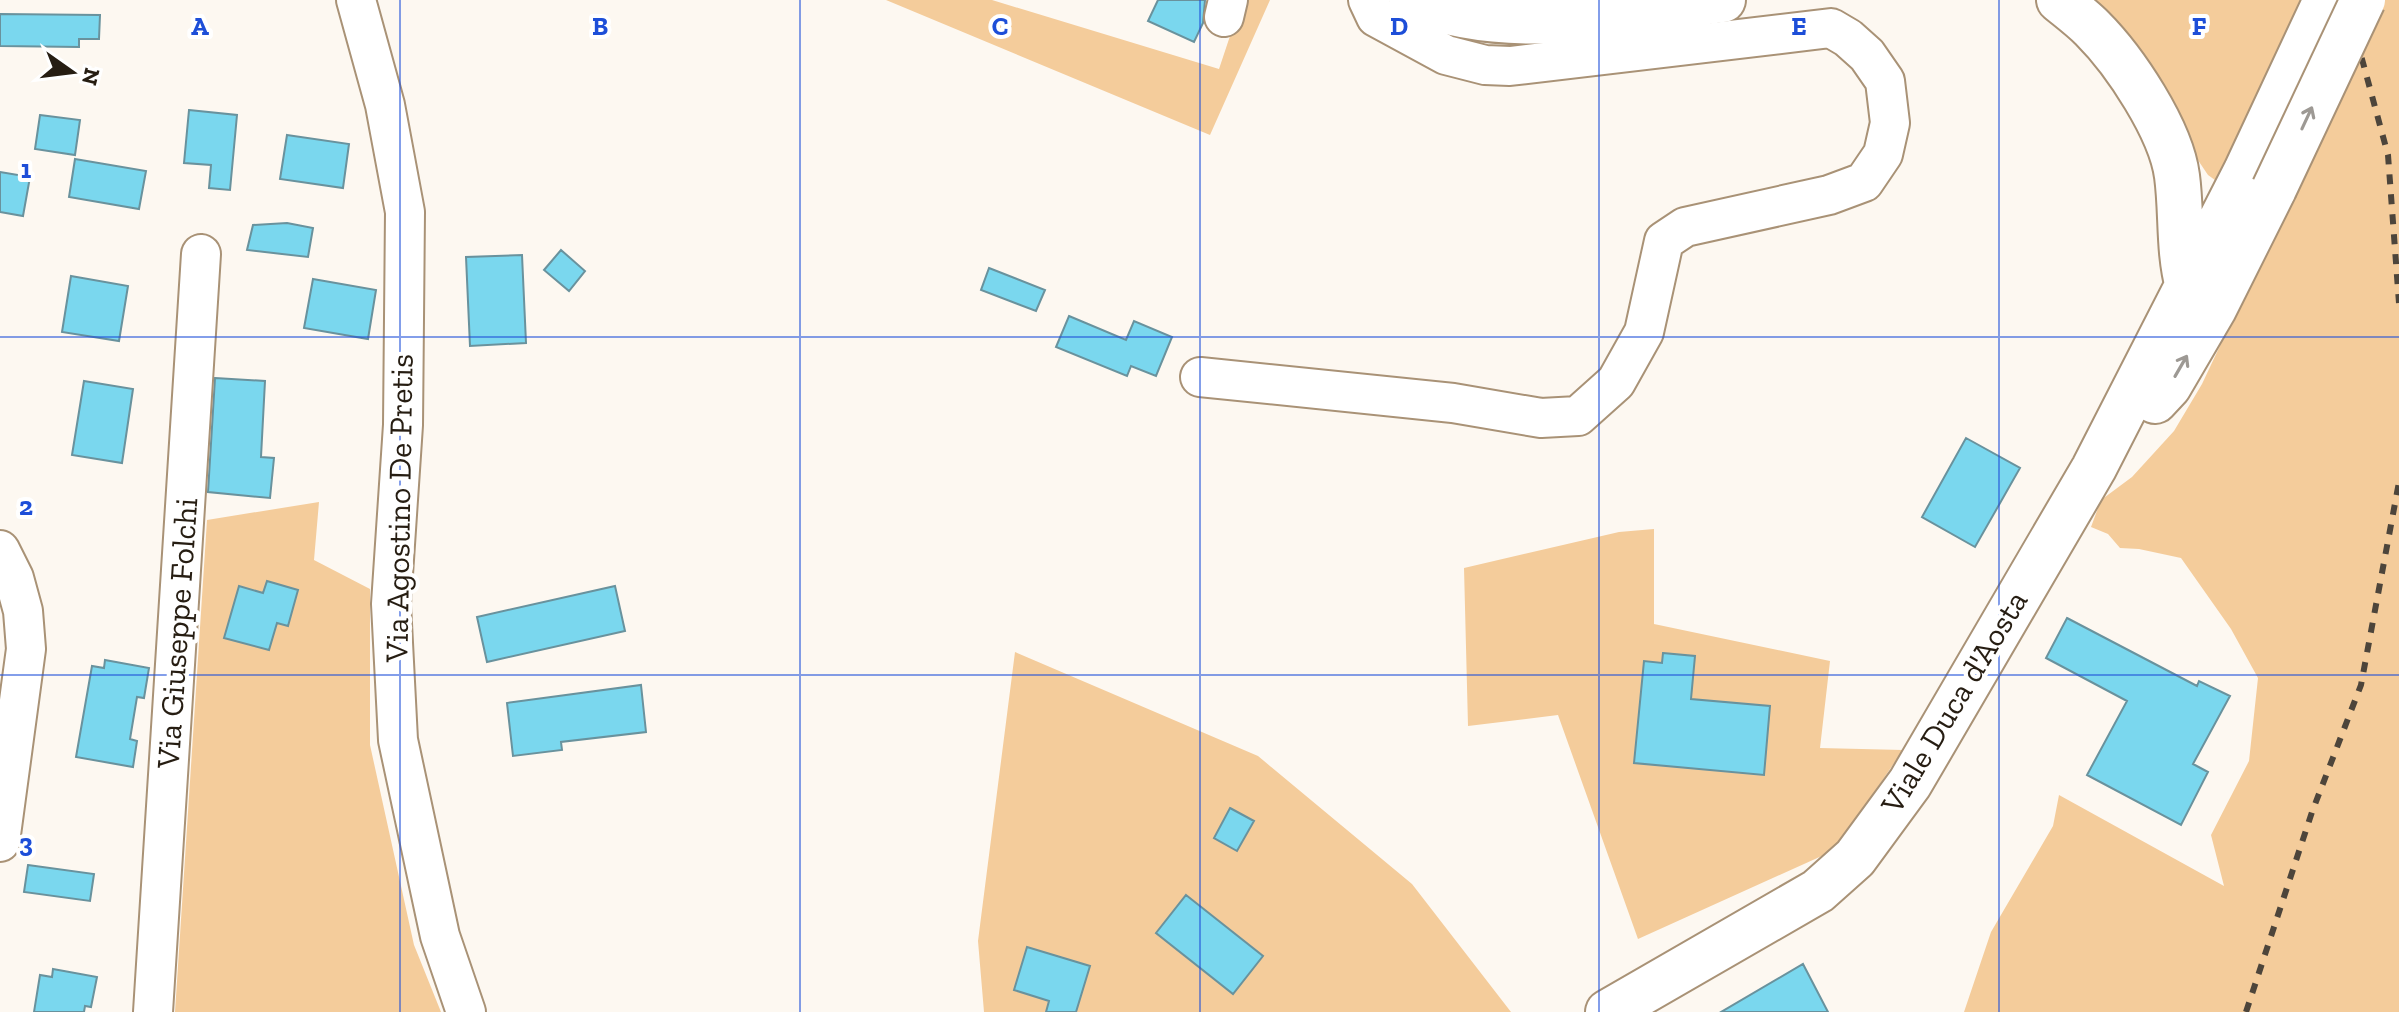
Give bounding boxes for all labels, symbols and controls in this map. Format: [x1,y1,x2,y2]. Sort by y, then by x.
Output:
text: A [191,10,209,42]
text: B [592,10,608,42]
text: C [992,10,1008,42]
text: D [1390,10,1408,42]
text: E [1791,10,1807,42]
text: F [2192,10,2207,42]
north arrow [32,32,112,112]
text: N [76,65,106,88]
one-way arrow [2300,107,2315,131]
text: 1 [21,153,32,185]
street label: Via Agostino De Pretis [377,353,421,664]
one-way arrow [2173,355,2189,378]
text: 2 [19,490,33,522]
street label: Via Giuseppe Folchi [149,496,205,771]
street label: Viale Duca d'Aosta [1872,584,2035,821]
text: 3 [19,827,33,859]

